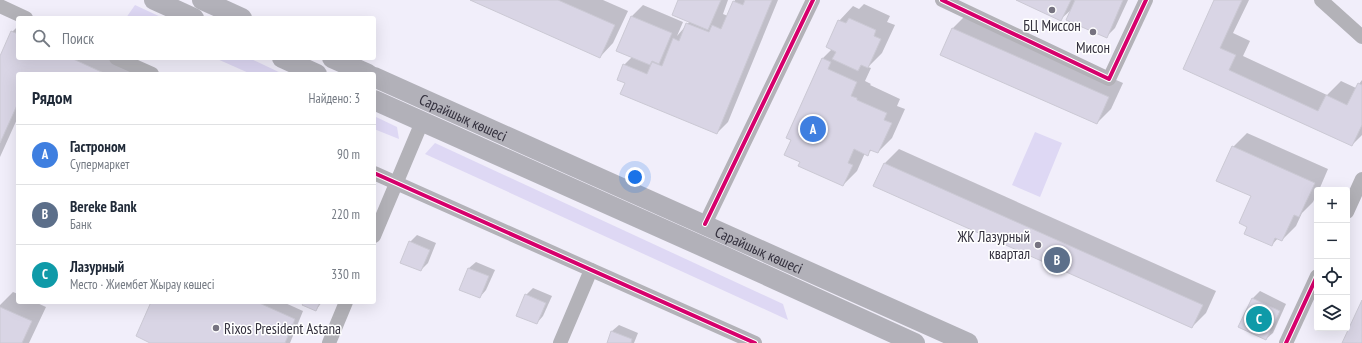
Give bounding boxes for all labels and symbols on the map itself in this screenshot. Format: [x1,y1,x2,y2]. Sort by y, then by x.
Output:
marker: БЦ Миссон [1047,5,1057,15]
place label: БЦ Миссон [1023,16,1081,35]
marker: Мисон [1088,27,1098,37]
place label: Мисон [1076,38,1110,57]
street label: Сарайшық көшесі [417,89,510,145]
pin: A [800,114,826,144]
your location [625,167,645,187]
street label: Сарайшық көшесі [712,222,806,277]
place label: ЖК Лазурный квартал [956,227,1030,263]
marker: ЖК Лазурный квартал [1033,240,1043,250]
pin: B [1044,245,1070,275]
pin: C [1246,304,1272,334]
place label: Rixos President Astana [224,319,341,338]
marker: Rixos President Astana [211,323,221,333]

